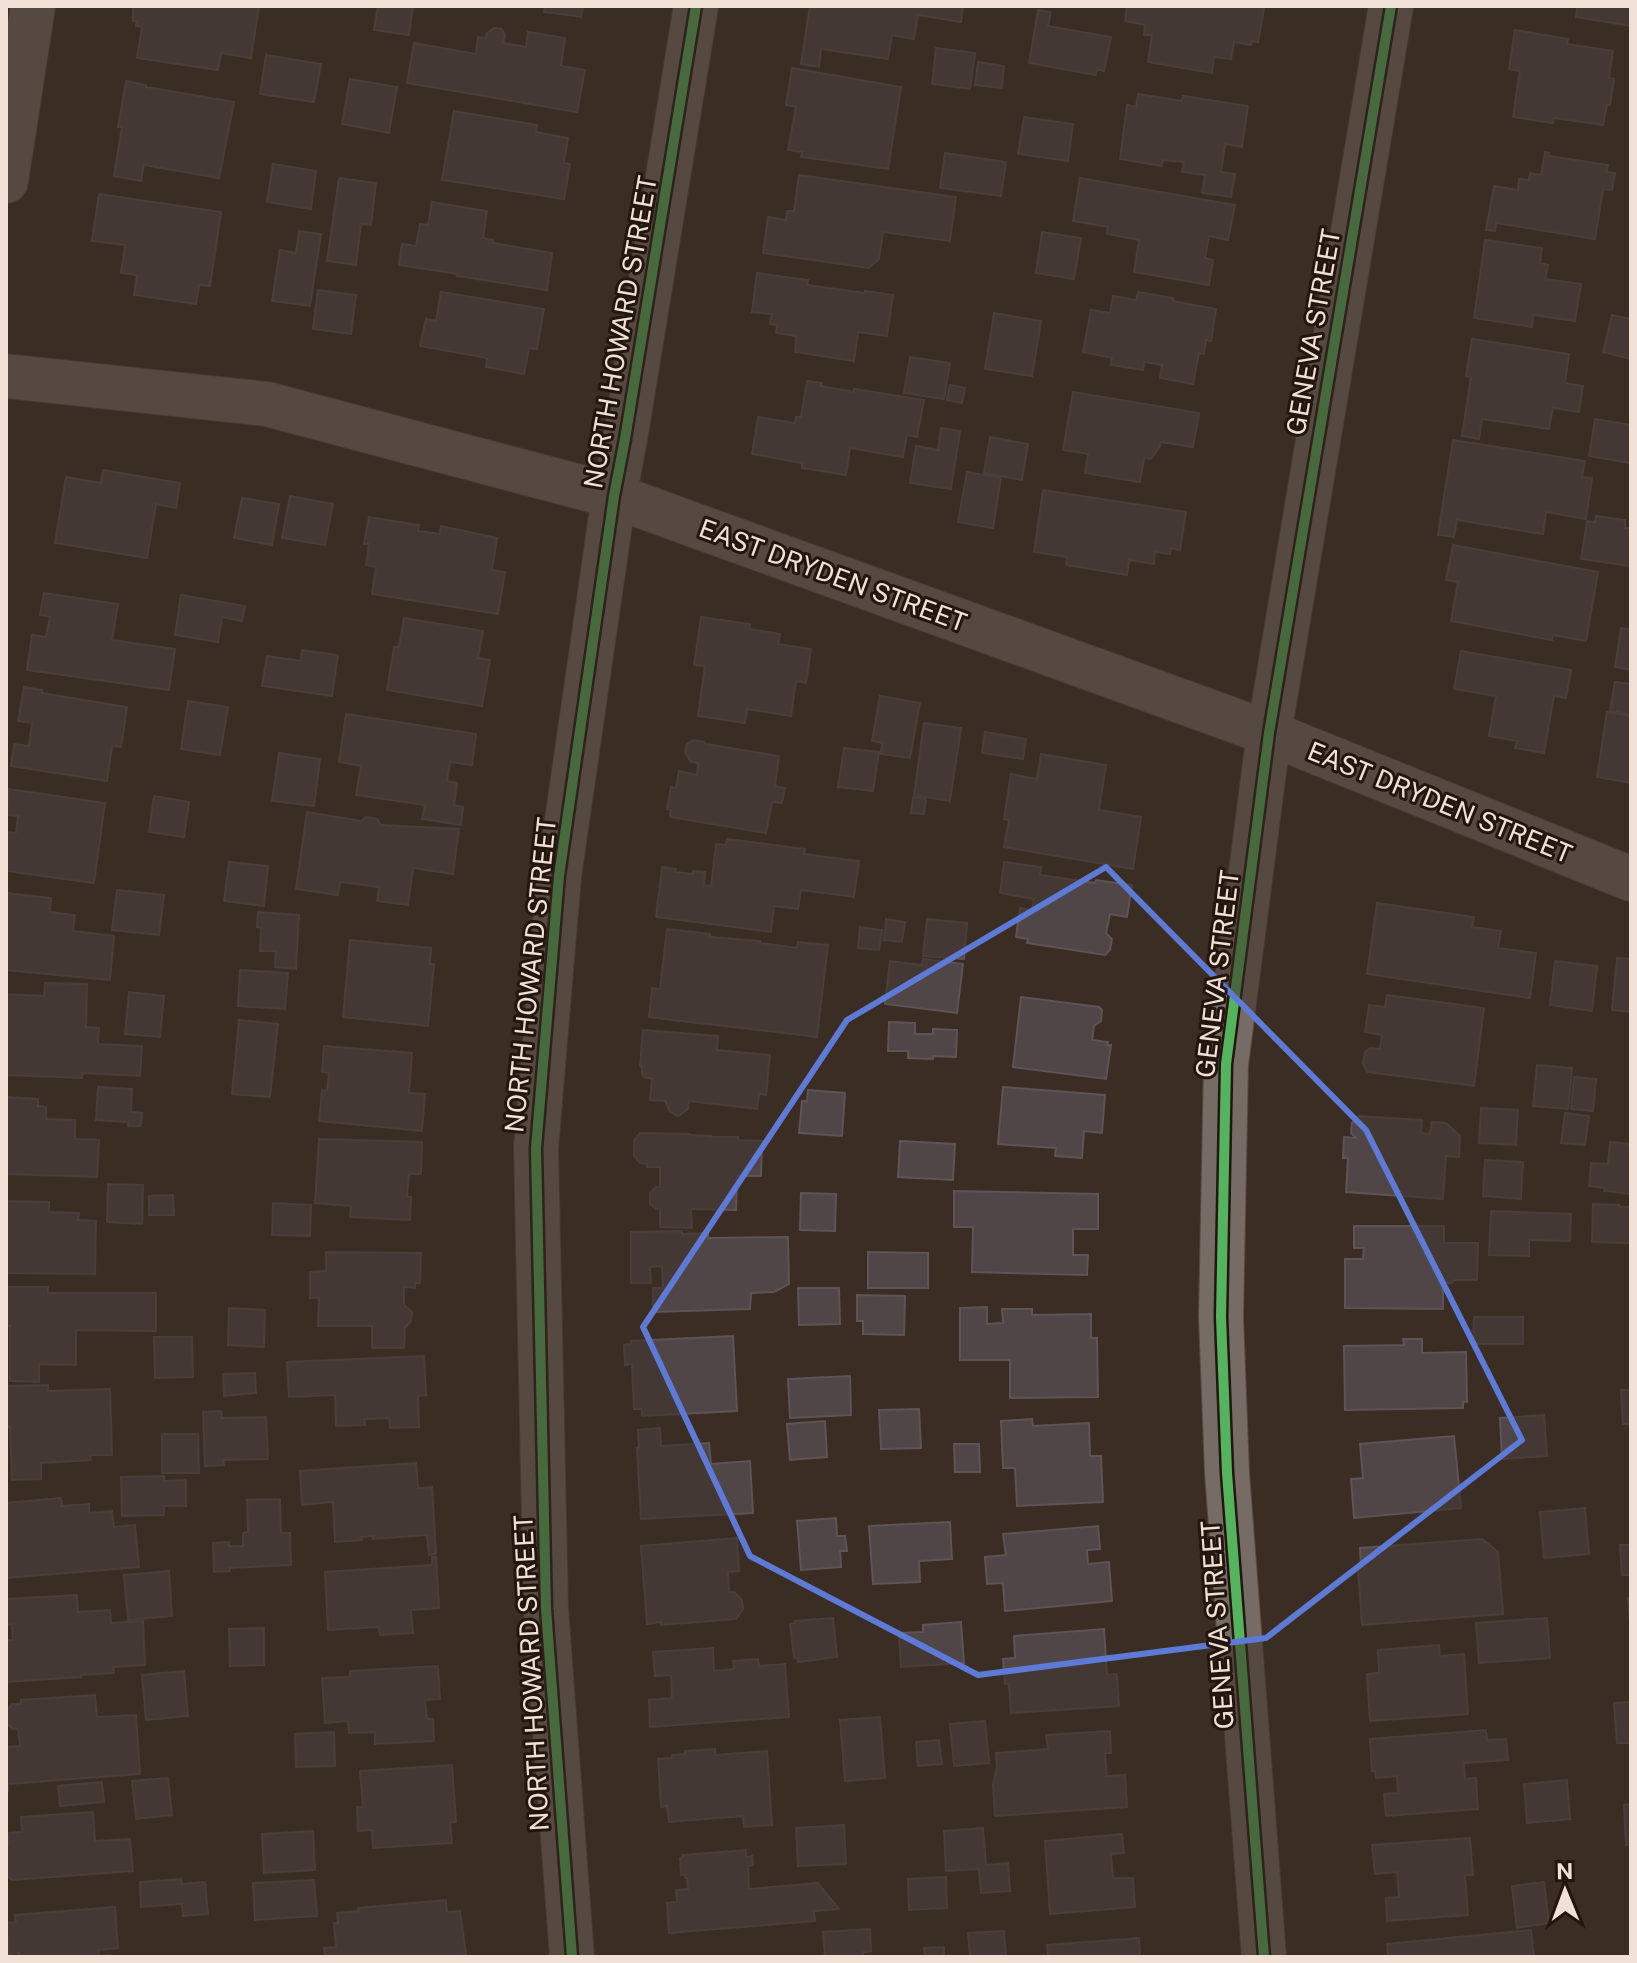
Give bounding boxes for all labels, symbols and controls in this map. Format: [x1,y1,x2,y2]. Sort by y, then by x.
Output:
street label: NORTH HOWARD STREET [577,173,663,491]
street label: GENEVA STREET [1280,226,1346,438]
street label: EAST DRYDEN STREET [695,512,971,638]
street label: EAST DRYDEN STREET [1303,735,1577,869]
street label: NORTH HOWARD STREET [498,816,562,1134]
street label: GENEVA STREET [1189,868,1245,1080]
street label: NORTH HOWARD STREET [507,1514,555,1832]
street label: GENEVA STREET [1194,1520,1240,1730]
north arrow [1525,1851,1605,1931]
text: N [1556,1858,1573,1884]

